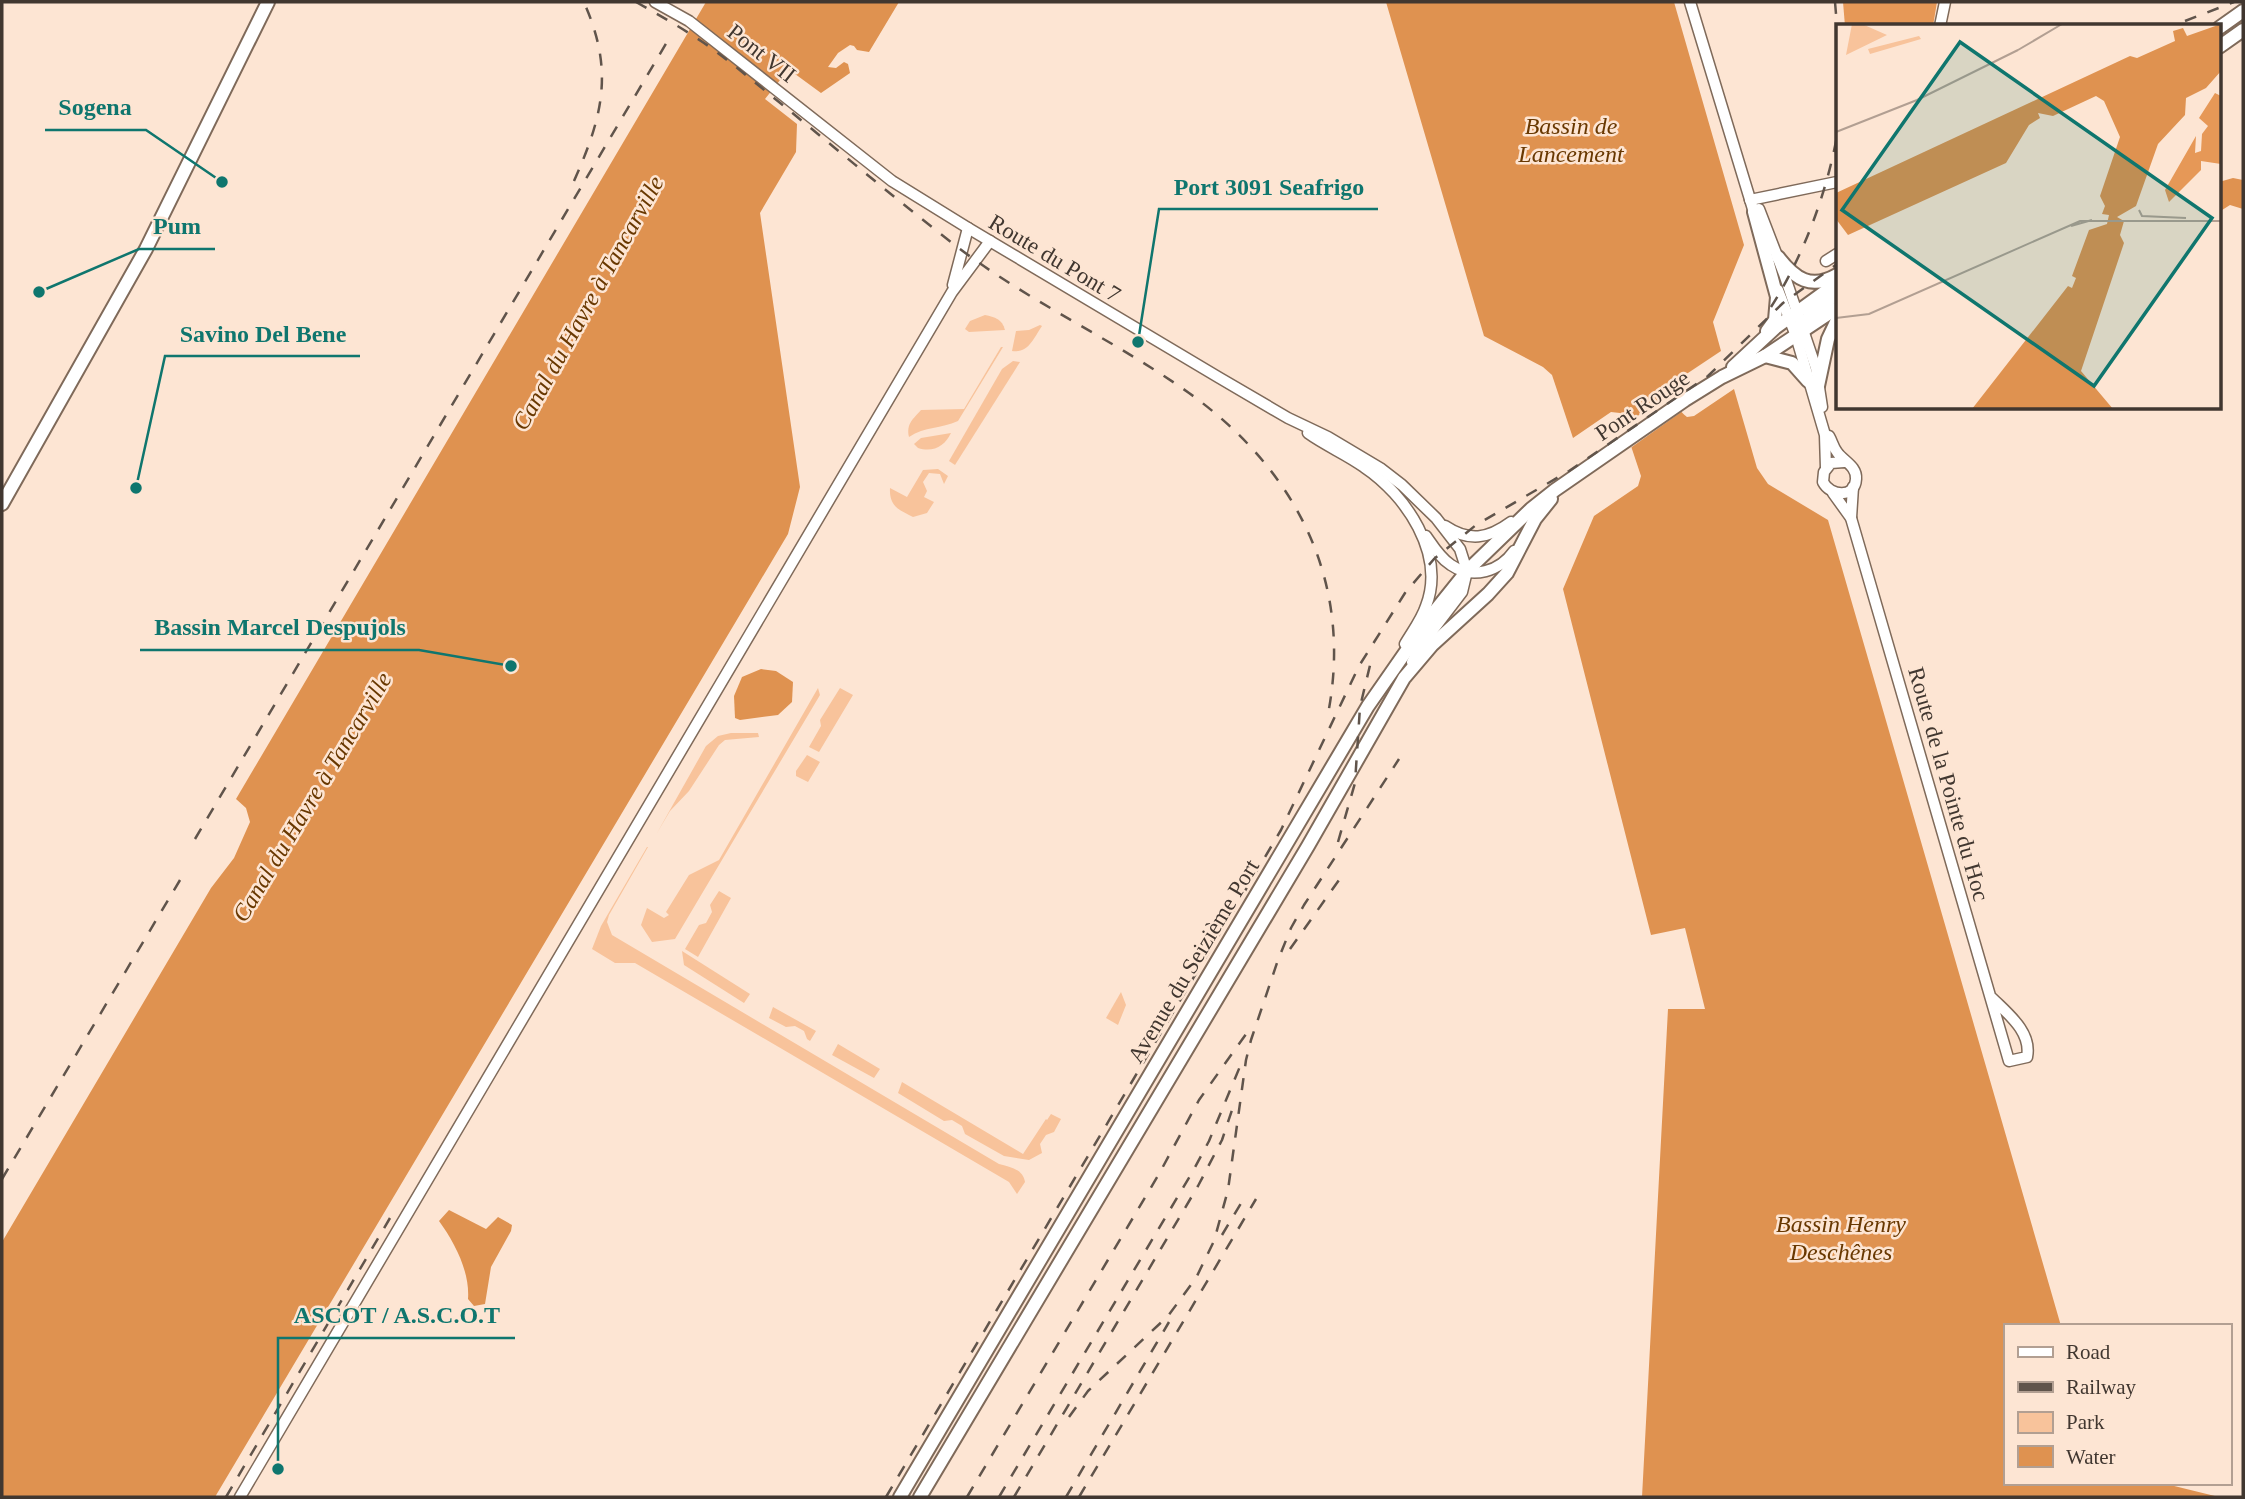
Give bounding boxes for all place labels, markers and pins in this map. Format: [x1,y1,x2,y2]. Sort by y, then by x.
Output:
callout: Sogena [45,85,146,130]
callout: Port 3091 Seafrigo [1159,164,1378,209]
callout: Pum [139,204,215,249]
callout: Savino Del Bene [165,311,360,356]
callout: Bassin Marcel Despujols [140,605,419,650]
callout: ASCOT / A.S.C.O.T [278,1293,515,1338]

